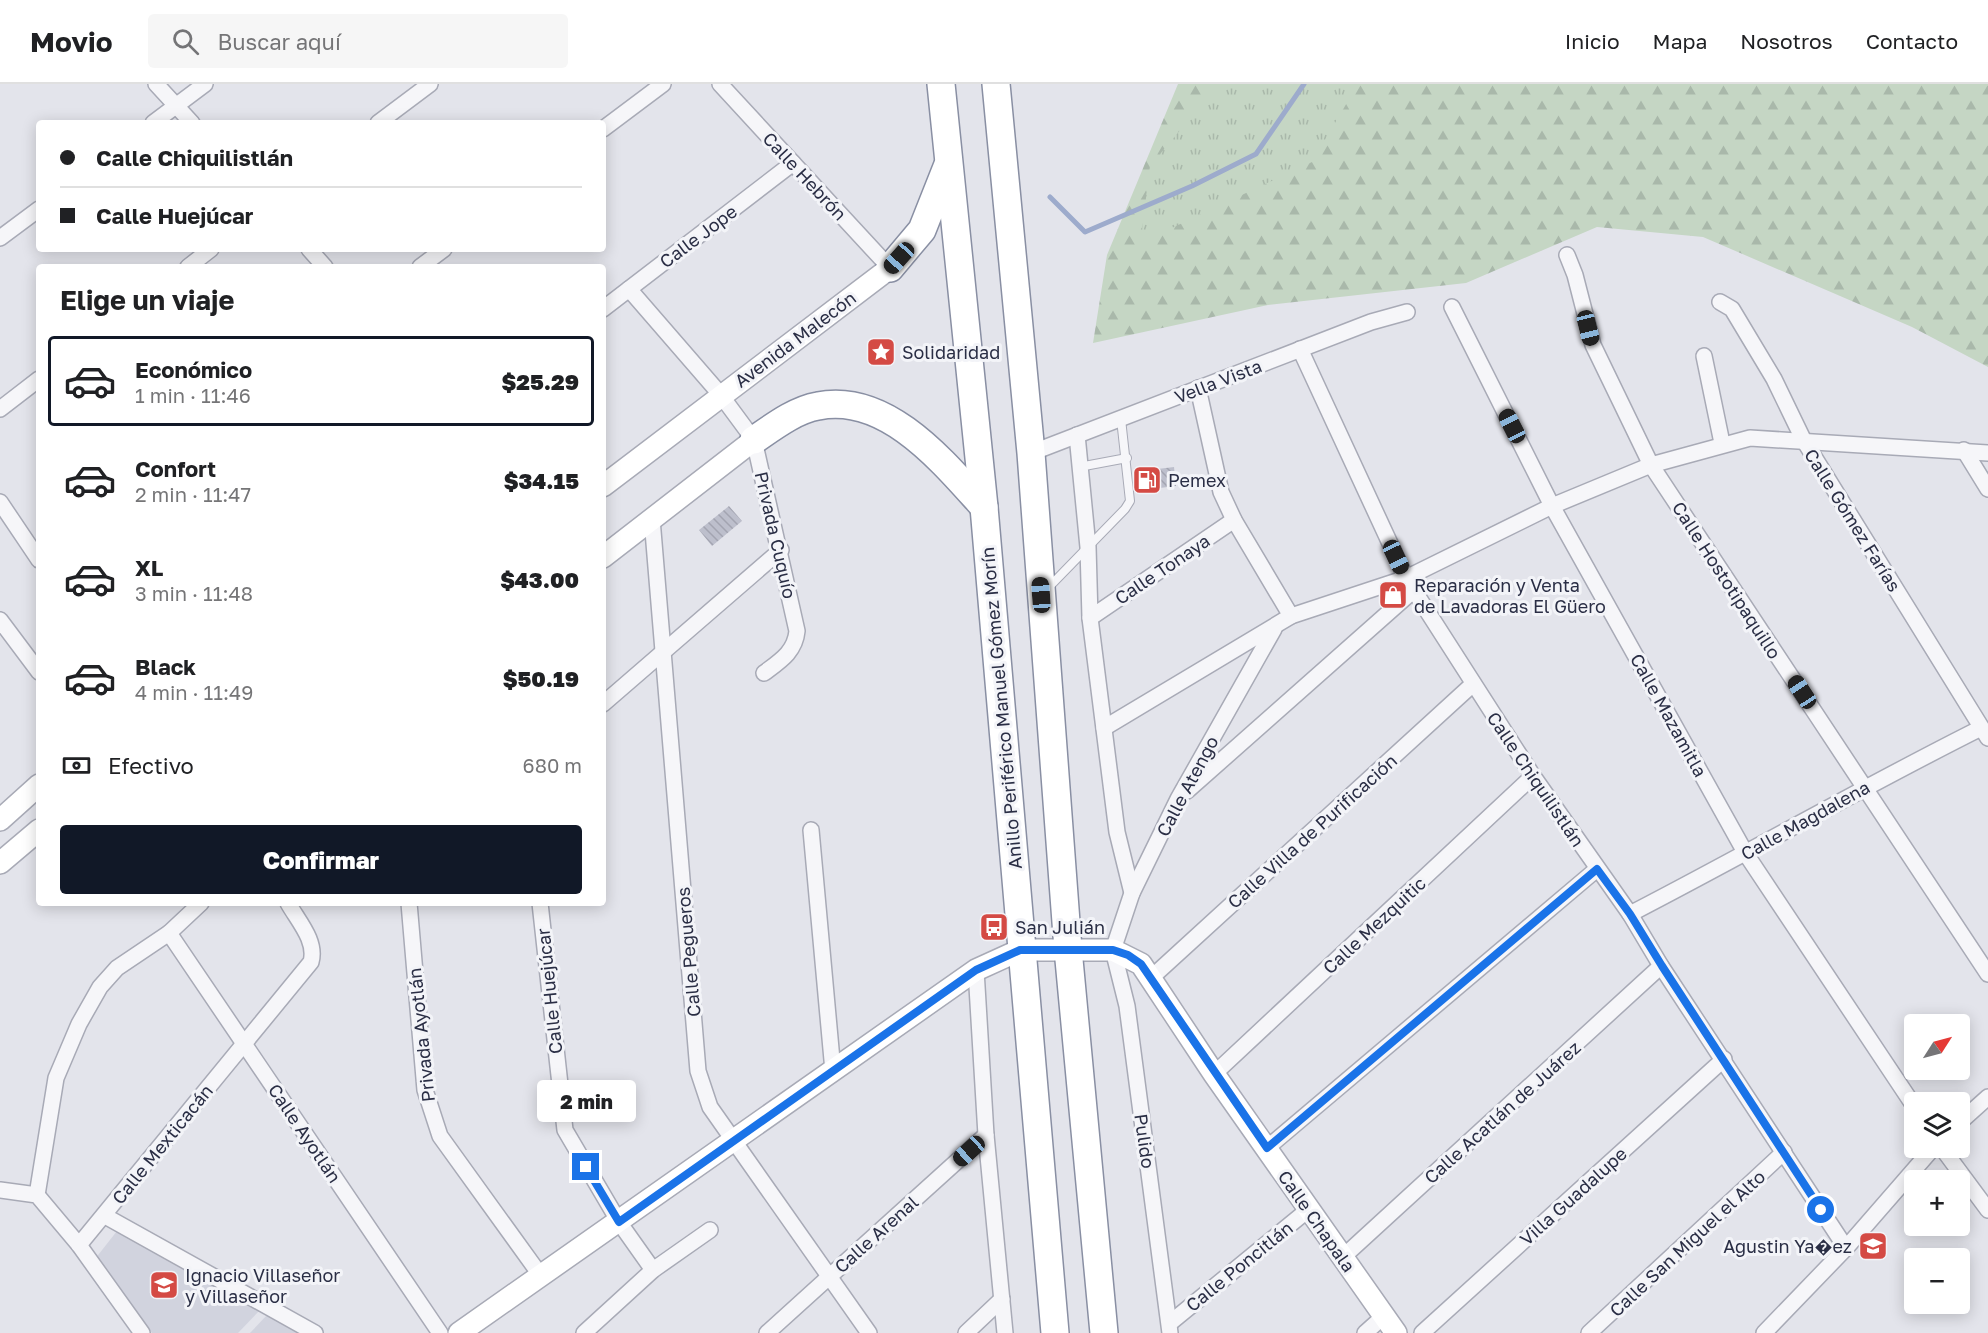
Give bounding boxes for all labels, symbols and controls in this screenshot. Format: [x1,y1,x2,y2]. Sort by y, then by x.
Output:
search box [148,14,568,68]
text: Movio [30,25,112,58]
icon: search [169,25,202,58]
text: Buscar aquí [217,28,341,55]
text: Inicio [1565,28,1620,54]
text: Mapa [1653,28,1707,54]
text: Nosotros [1740,28,1833,54]
text: Contacto [1866,28,1958,54]
street label: Calle Hebrón [759,127,851,225]
text: Calle Chiquilistlán [96,144,293,171]
street label: Calle Jope [655,200,741,272]
text: Calle Huejúcar [96,202,253,229]
car [880,239,918,277]
text: Elige un viaje [60,284,234,316]
street label: Avenida Malecón [730,286,860,392]
car [1575,308,1601,348]
place icon: Solidaridad [865,336,897,368]
place label: Solidaridad [902,341,1000,363]
icon: car [63,354,117,408]
street label: Vella Vista [1171,354,1265,408]
text: Económico [135,356,252,383]
text: $25.29 [502,368,579,395]
text: 1 min · 11:46 [135,383,251,407]
car [1496,406,1528,446]
street label: Calle Gómez Farías [1800,444,1906,596]
icon: car [63,453,117,507]
text: Confort [135,455,216,482]
fuel station icon: Pemex [1131,464,1163,496]
text: $34.15 [504,467,579,494]
street label: Privada Cuquío [751,469,801,601]
place label: Pemex [1168,469,1226,491]
text: 2 min · 11:47 [135,482,251,506]
street label: Calle Hostotipaquillo [1668,497,1786,663]
street label: Calle Tonaya [1110,529,1214,609]
car [1380,537,1412,577]
street label: Anillo Periférico Manuel Gómez Morín [976,546,1026,870]
icon: car [63,552,117,606]
text: XL [135,554,163,581]
text: $43.00 [500,566,579,593]
place label: Reparación y Venta de Lavadoras El Güero [1414,574,1606,617]
car [1031,576,1051,614]
shop icon: Reparación y Venta de Lavadoras El Güero [1377,579,1409,611]
text: 3 min · 11:48 [135,581,253,605]
street label: Calle Mazamitla [1626,650,1712,780]
icon: car [63,651,117,705]
text: Black [135,653,196,680]
text: $50.19 [503,665,579,692]
car [1785,672,1819,712]
text: 4 min · 11:49 [135,680,253,704]
street label: Calle Chiquilistlán [1483,707,1589,851]
street label: Calle Atengo [1151,732,1223,840]
icon: cash [60,749,93,782]
street label: Calle Villa de Purificación [1223,749,1401,913]
text: Efectivo [108,752,194,779]
text: 680 m [523,753,582,777]
street label: Calle Magdalena [1737,775,1873,865]
button: Confirmar [60,825,582,894]
street label: Calle Mezquitic [1318,872,1430,978]
street label: Calle Pegueros [671,886,705,1018]
bus stop icon: San Julián [978,911,1010,943]
place label: San Julián [1015,916,1105,938]
street label: Calle Huejúcar [531,927,567,1055]
street label: Privada Ayotlán [403,967,439,1103]
north arrow [1904,1014,1970,1080]
map controls [1904,1014,1970,1314]
street label: Calle Acatlán de Juárez [1419,1036,1585,1188]
street label: Calle Ayotlán [264,1079,346,1187]
street label: Calle Mexticacán [107,1080,217,1208]
callout: 2 min [536,1080,636,1122]
text: 2 min [560,1089,613,1113]
button: layers [1904,1092,1970,1158]
street label: Pulido [1130,1112,1160,1170]
car [950,1132,988,1170]
street label: Villa Guadalupe [1515,1142,1631,1250]
route end [572,1153,599,1180]
street label: Calle San Miguel el Alto [1605,1165,1769,1321]
street label: Calle Chapala [1274,1166,1360,1276]
button: + [1904,1170,1970,1236]
street label: Calle Arenal [830,1191,923,1277]
route start [1807,1196,1834,1223]
street label: Calle Poncitlán [1181,1216,1297,1316]
school or university icon: Agustin Ya�ez [1857,1230,1889,1262]
place label: Agustin Ya�ez [1723,1235,1852,1257]
button: − [1904,1248,1970,1314]
place label: Ignacio Villaseñor y Villaseñor [185,1264,340,1307]
school or university icon: Ignacio Villaseñor y Villaseñor [148,1269,180,1301]

